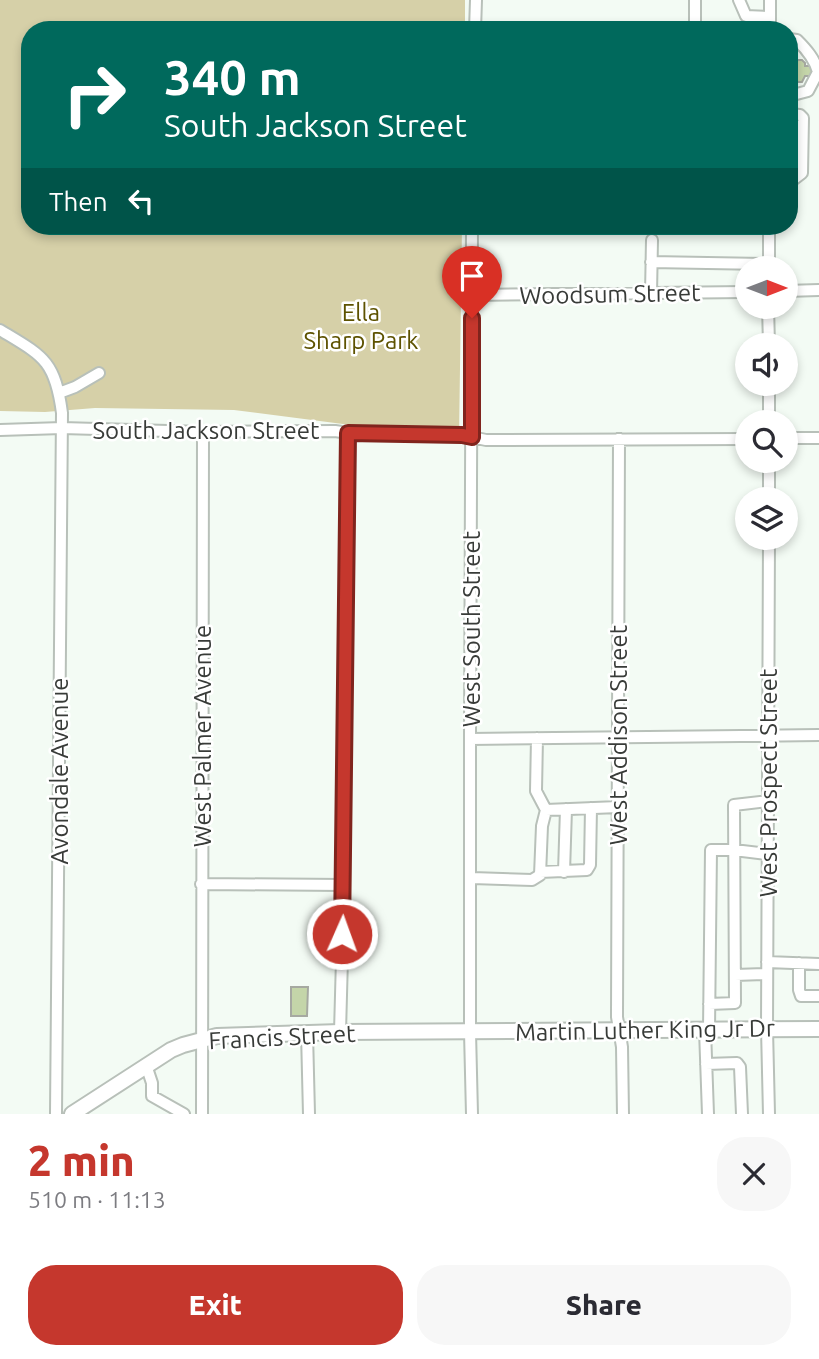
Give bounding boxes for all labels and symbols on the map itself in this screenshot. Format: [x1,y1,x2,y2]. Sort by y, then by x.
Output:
pin [442,246,502,318]
north arrow [735,256,798,318]
street label: Woodsum Street [519,279,701,309]
park label: Ella Sharp Park [304,299,418,354]
street label: South Jackson Street [92,417,320,444]
street label: West South Street [458,530,485,727]
street label: West Addison Street [605,624,632,845]
street label: West Palmer Avenue [189,625,216,847]
street label: West Prospect Street [755,668,782,897]
street label: Avondale Avenue [46,678,73,864]
position arrow [305,897,379,971]
street label: Martin Luther King Jr Dr [515,1014,775,1046]
street label: Francis Street [208,1020,357,1054]

